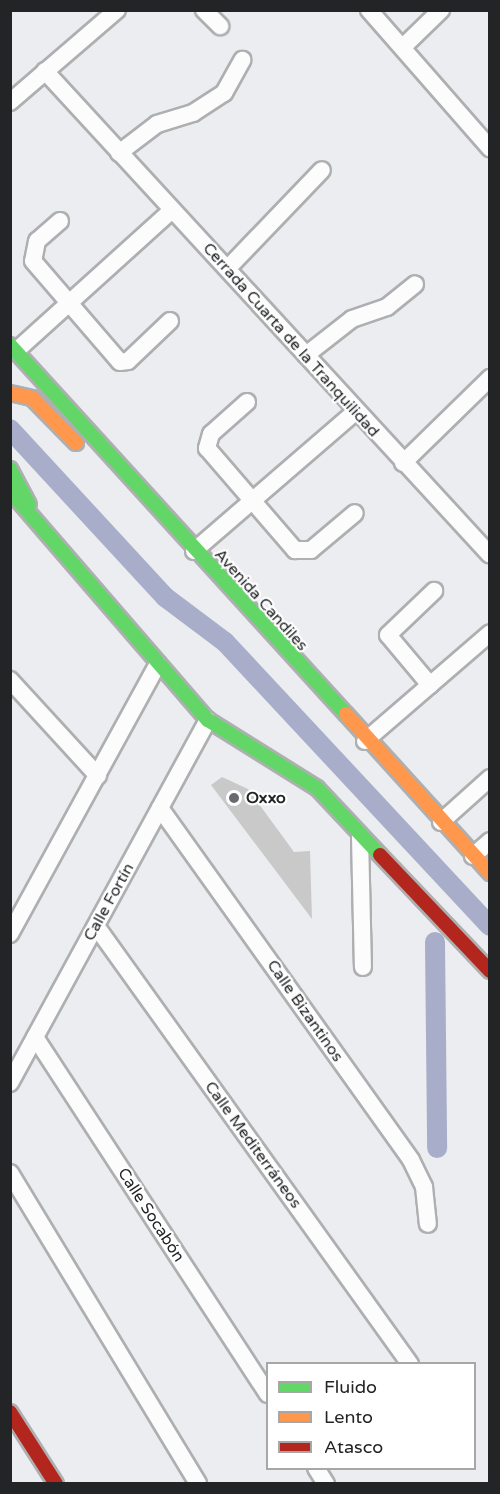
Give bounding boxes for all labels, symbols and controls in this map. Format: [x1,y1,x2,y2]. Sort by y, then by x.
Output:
street label: Cerrada Cuarta de la Tranquilidad [199,239,383,441]
street label: Avenida Candiles [210,545,312,655]
place label: Oxxo [246,788,286,808]
marker: Oxxo [227,791,241,805]
street label: Calle Fortín [80,860,138,944]
street label: Calle Bizantinos [263,956,347,1066]
street label: Calle Mediterráneos [201,1078,305,1212]
street label: Calle Socabón [114,1164,188,1266]
legend [266,1362,476,1470]
text: Fluido [324,1376,377,1398]
text: Lento [324,1406,373,1428]
text: Atasco [324,1436,383,1458]

